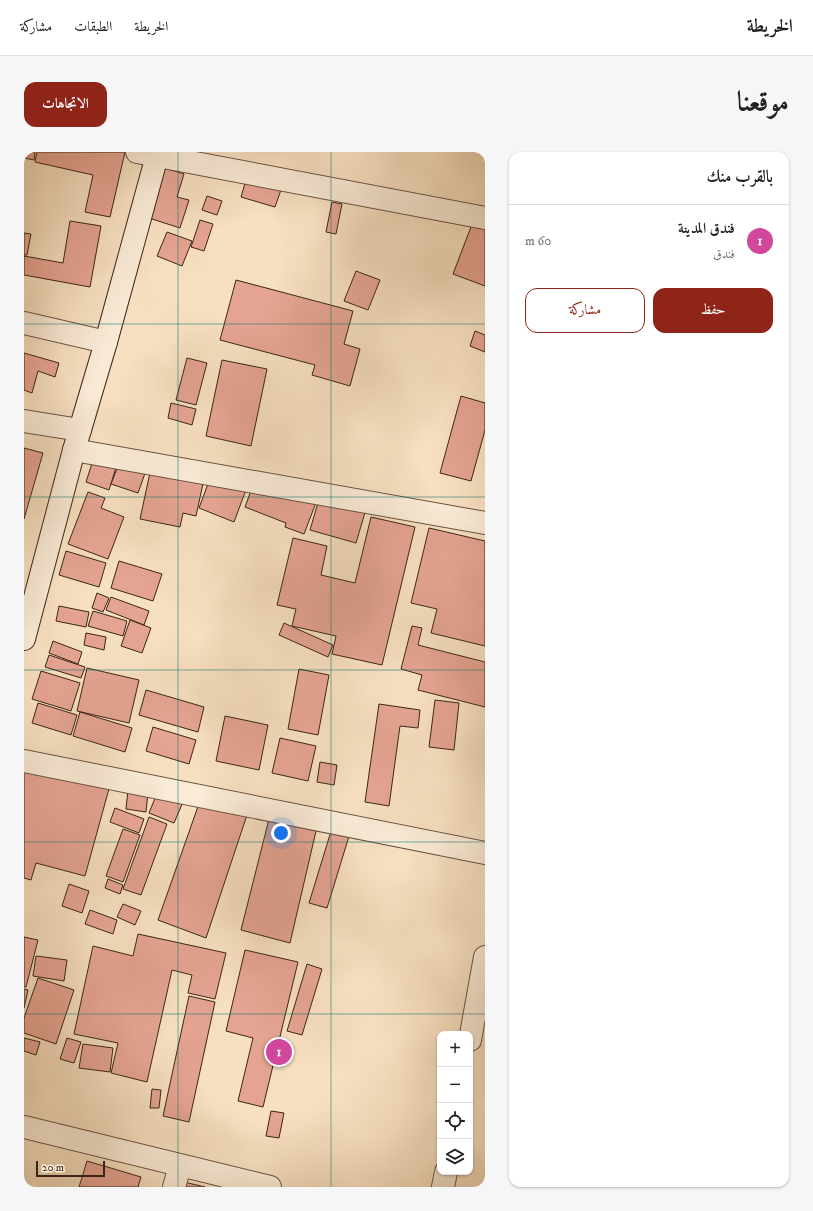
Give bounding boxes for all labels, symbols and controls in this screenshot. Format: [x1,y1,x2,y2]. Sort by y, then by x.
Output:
text: الخريطة [747,15,793,38]
text: مشاركة [20,18,52,36]
text: الطبقات [74,18,112,36]
text: الخريطة [134,18,168,36]
button: الاتجاهات [24,82,107,127]
text: موقعنا [737,85,789,120]
text: بالقرب منك [707,166,773,188]
text: فندق المدينة [678,219,735,238]
text: 60 m [525,233,551,249]
text: 1 [758,233,762,249]
text: فندق [713,246,735,262]
button: مشاركة [525,288,645,333]
button: حفظ [653,288,773,333]
your location [271,823,291,843]
map controls [437,1031,473,1175]
button: + [437,1031,473,1067]
pin: 1 [266,1037,292,1067]
button: − [437,1067,473,1103]
button: locate [437,1103,473,1139]
button: layers [437,1139,473,1175]
scale bar [36,1159,105,1178]
text: 20 m [42,1161,64,1175]

